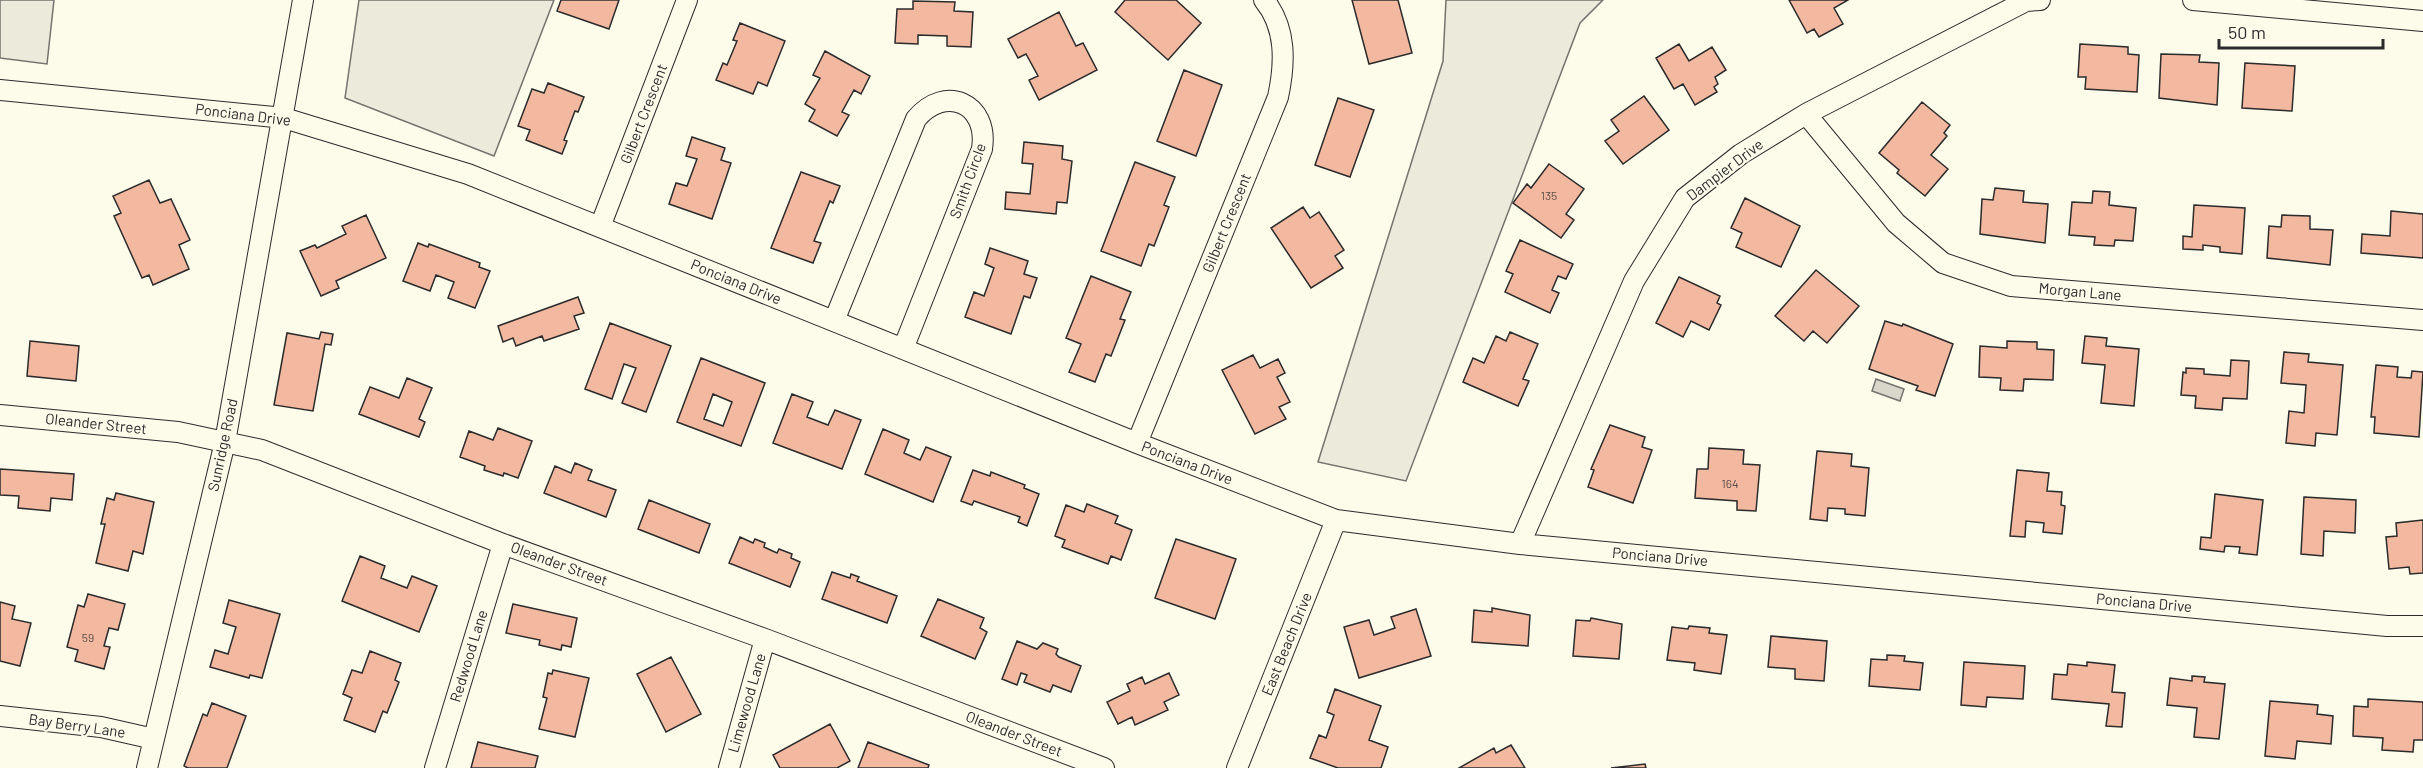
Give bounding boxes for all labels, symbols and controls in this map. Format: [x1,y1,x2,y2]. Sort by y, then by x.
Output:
scale bar [2219,12,2382,50]
text: 50 m [2228,21,2266,43]
street label: Gilbert Crescent [616,61,670,166]
street label: Ponciana Drive [194,99,292,129]
street label: Dampier Drive [1683,135,1766,204]
street label: Smith Circle [945,140,989,221]
street label: Gilbert Crescent [1198,170,1254,275]
house number: 135 [1541,188,1557,202]
street label: Ponciana Drive [688,255,784,307]
street label: Morgan Lane [2038,278,2122,304]
street label: Sunridge Road [203,397,241,493]
street label: Oleander Street [44,409,148,437]
street label: Ponciana Drive [1139,436,1236,488]
house number: 164 [1722,476,1739,490]
street label: Oleander Street [508,537,610,589]
street label: Ponciana Drive [1611,543,1709,569]
street label: East Beach Drive [1257,589,1315,698]
street label: Ponciana Drive [2095,589,2193,615]
street label: Redwood Lane [445,607,491,704]
house number: 59 [82,630,94,644]
street label: Limewood Lane [723,651,769,755]
street label: Oleander Street [964,706,1065,760]
street label: Bay Berry Lane [28,709,127,741]

